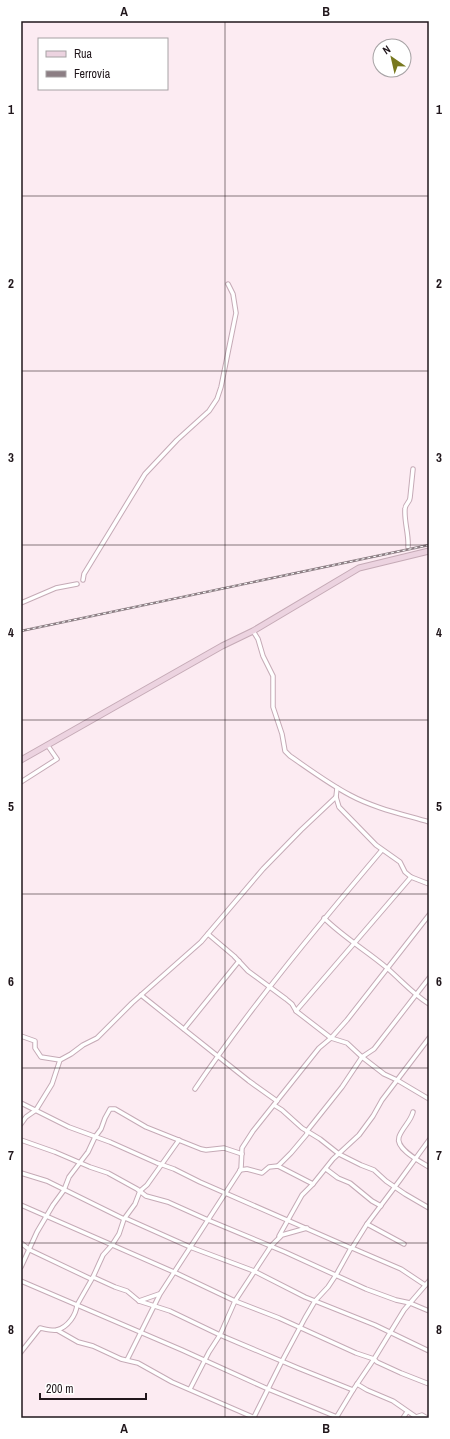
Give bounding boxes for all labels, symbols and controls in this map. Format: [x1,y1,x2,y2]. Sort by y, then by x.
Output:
text: A [120,3,128,20]
text: B [322,3,330,20]
legend [38,38,168,90]
north arrow [372,38,412,78]
text: N [380,42,393,57]
text: Rua [74,46,93,62]
text: Ferrovia [74,66,111,82]
text: 1 [8,101,14,118]
text: 1 [436,101,442,118]
text: 2 [8,275,14,292]
text: 2 [436,275,442,292]
text: 3 [8,449,14,466]
text: 3 [436,449,442,466]
text: 4 [8,624,14,641]
text: 4 [436,624,442,641]
text: 5 [8,798,14,815]
text: 5 [436,798,442,815]
text: 6 [8,973,14,990]
text: 6 [436,973,442,990]
text: 7 [8,1147,14,1164]
text: 7 [436,1147,442,1164]
text: 8 [8,1321,14,1338]
text: 8 [436,1321,442,1338]
scale bar [40,1375,146,1401]
text: 200 m [46,1381,73,1397]
text: A [120,1420,128,1437]
text: B [322,1420,330,1437]

